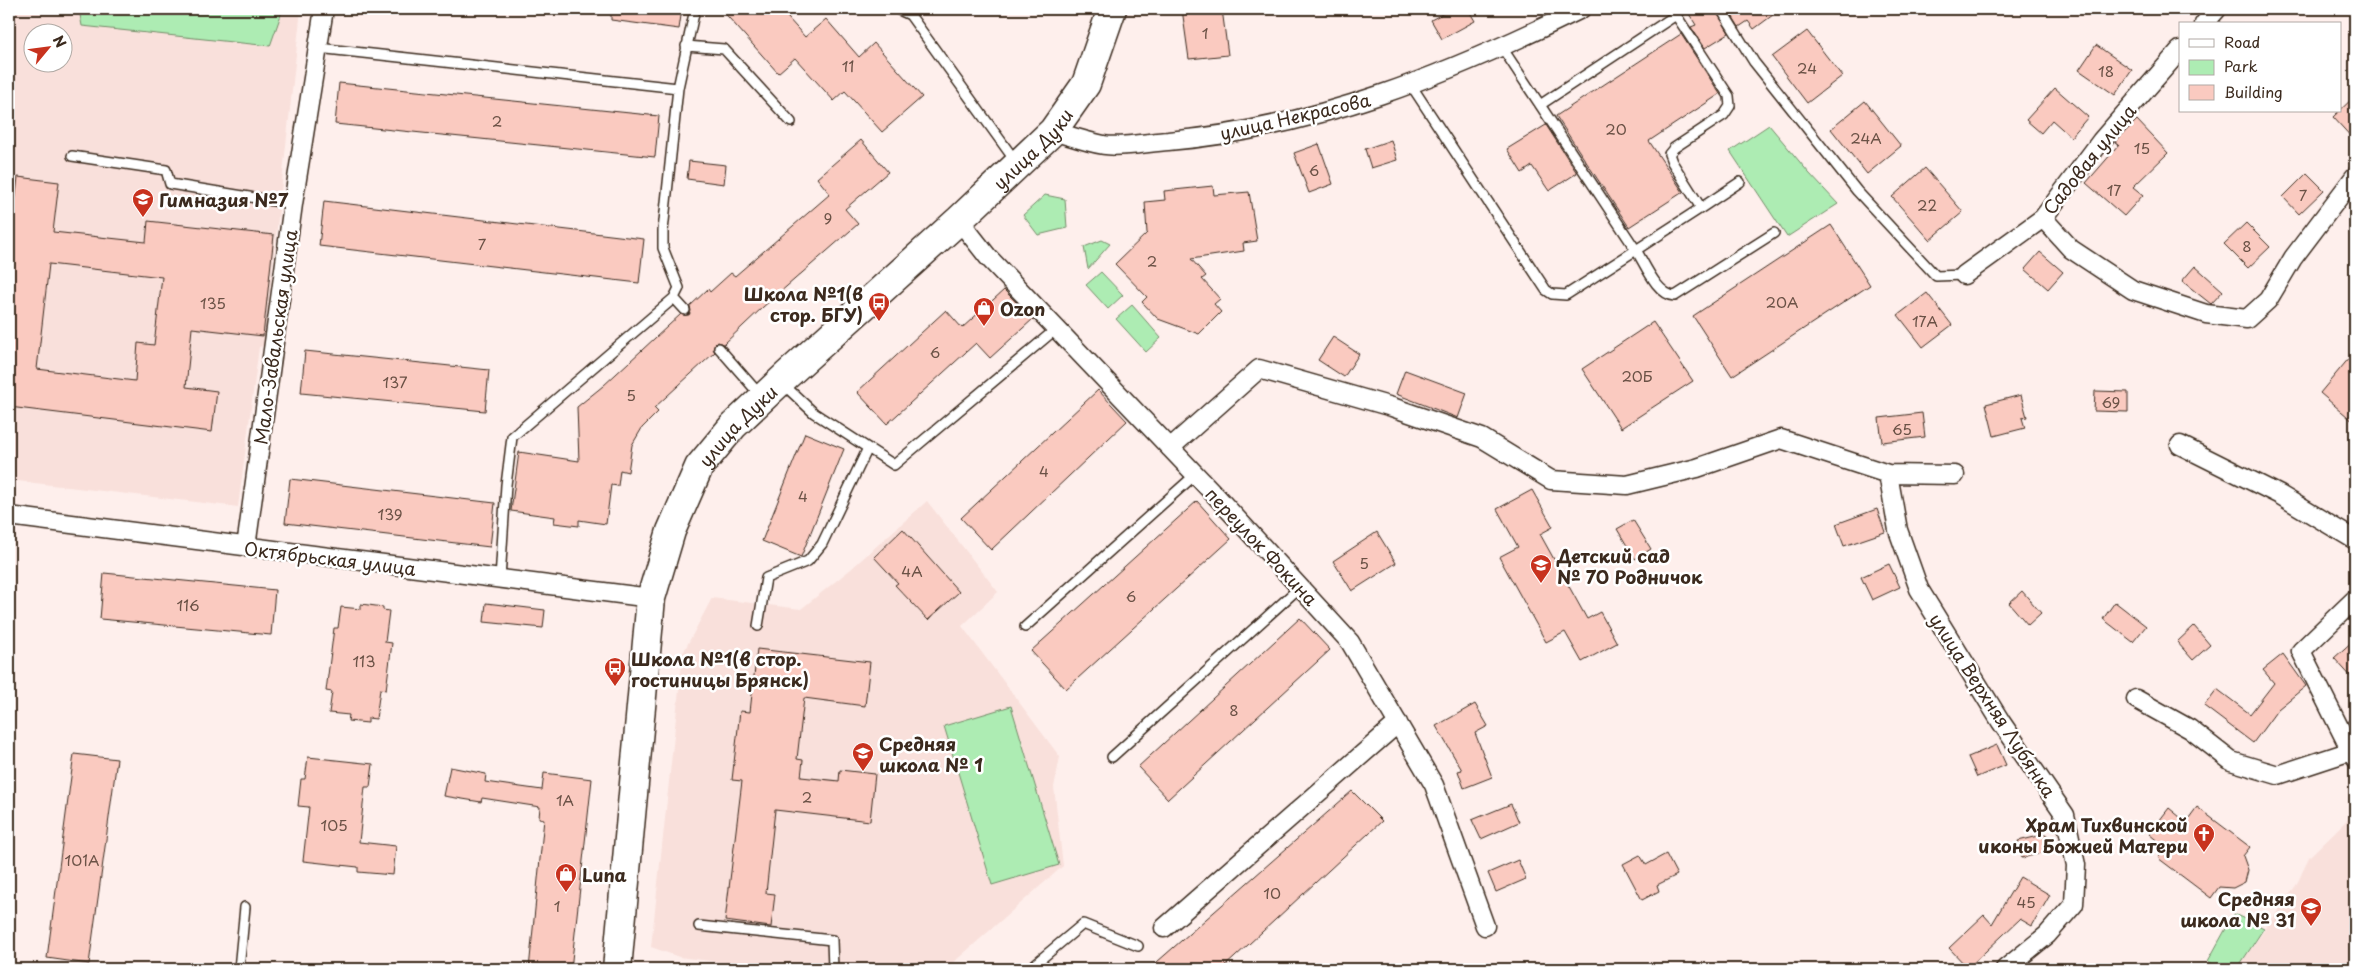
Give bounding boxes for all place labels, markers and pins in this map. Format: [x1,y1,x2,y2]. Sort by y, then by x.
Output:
place label: Гимназия №7 [159,186,289,213]
school or university icon: Гимназия №7 [131,187,155,218]
place label: Школа №1(в стор. БГУ) [744,280,863,328]
bus stop icon: Школа №1(в стор. БГУ) [867,291,891,322]
place label: Ozon [1000,295,1045,322]
shop icon: Ozon [972,296,996,327]
place label: Детский сад № 70 Родничок [1556,542,1703,590]
school or university icon: Детский сад № 70 Родничок [1529,553,1553,584]
place label: Школа №1(в стор. гостиницы Брянск) [631,645,809,693]
bus stop icon: Школа №1(в стор. гостиницы Брянск) [603,656,627,687]
place label: Средняя школа № 1 [879,730,983,778]
school or university icon: Средняя школа № 1 [851,741,875,772]
place label: Храм Тихвинской иконы Божией Матери [1978,811,2188,859]
church icon: Храм Тихвинской иконы Божией Матери [2192,822,2216,853]
place label: Luna [582,861,627,888]
shop icon: Luna [554,862,578,893]
place label: Средняя школа № 31 [2180,885,2295,933]
school or university icon: Средняя школа № 31 [2299,896,2323,927]

